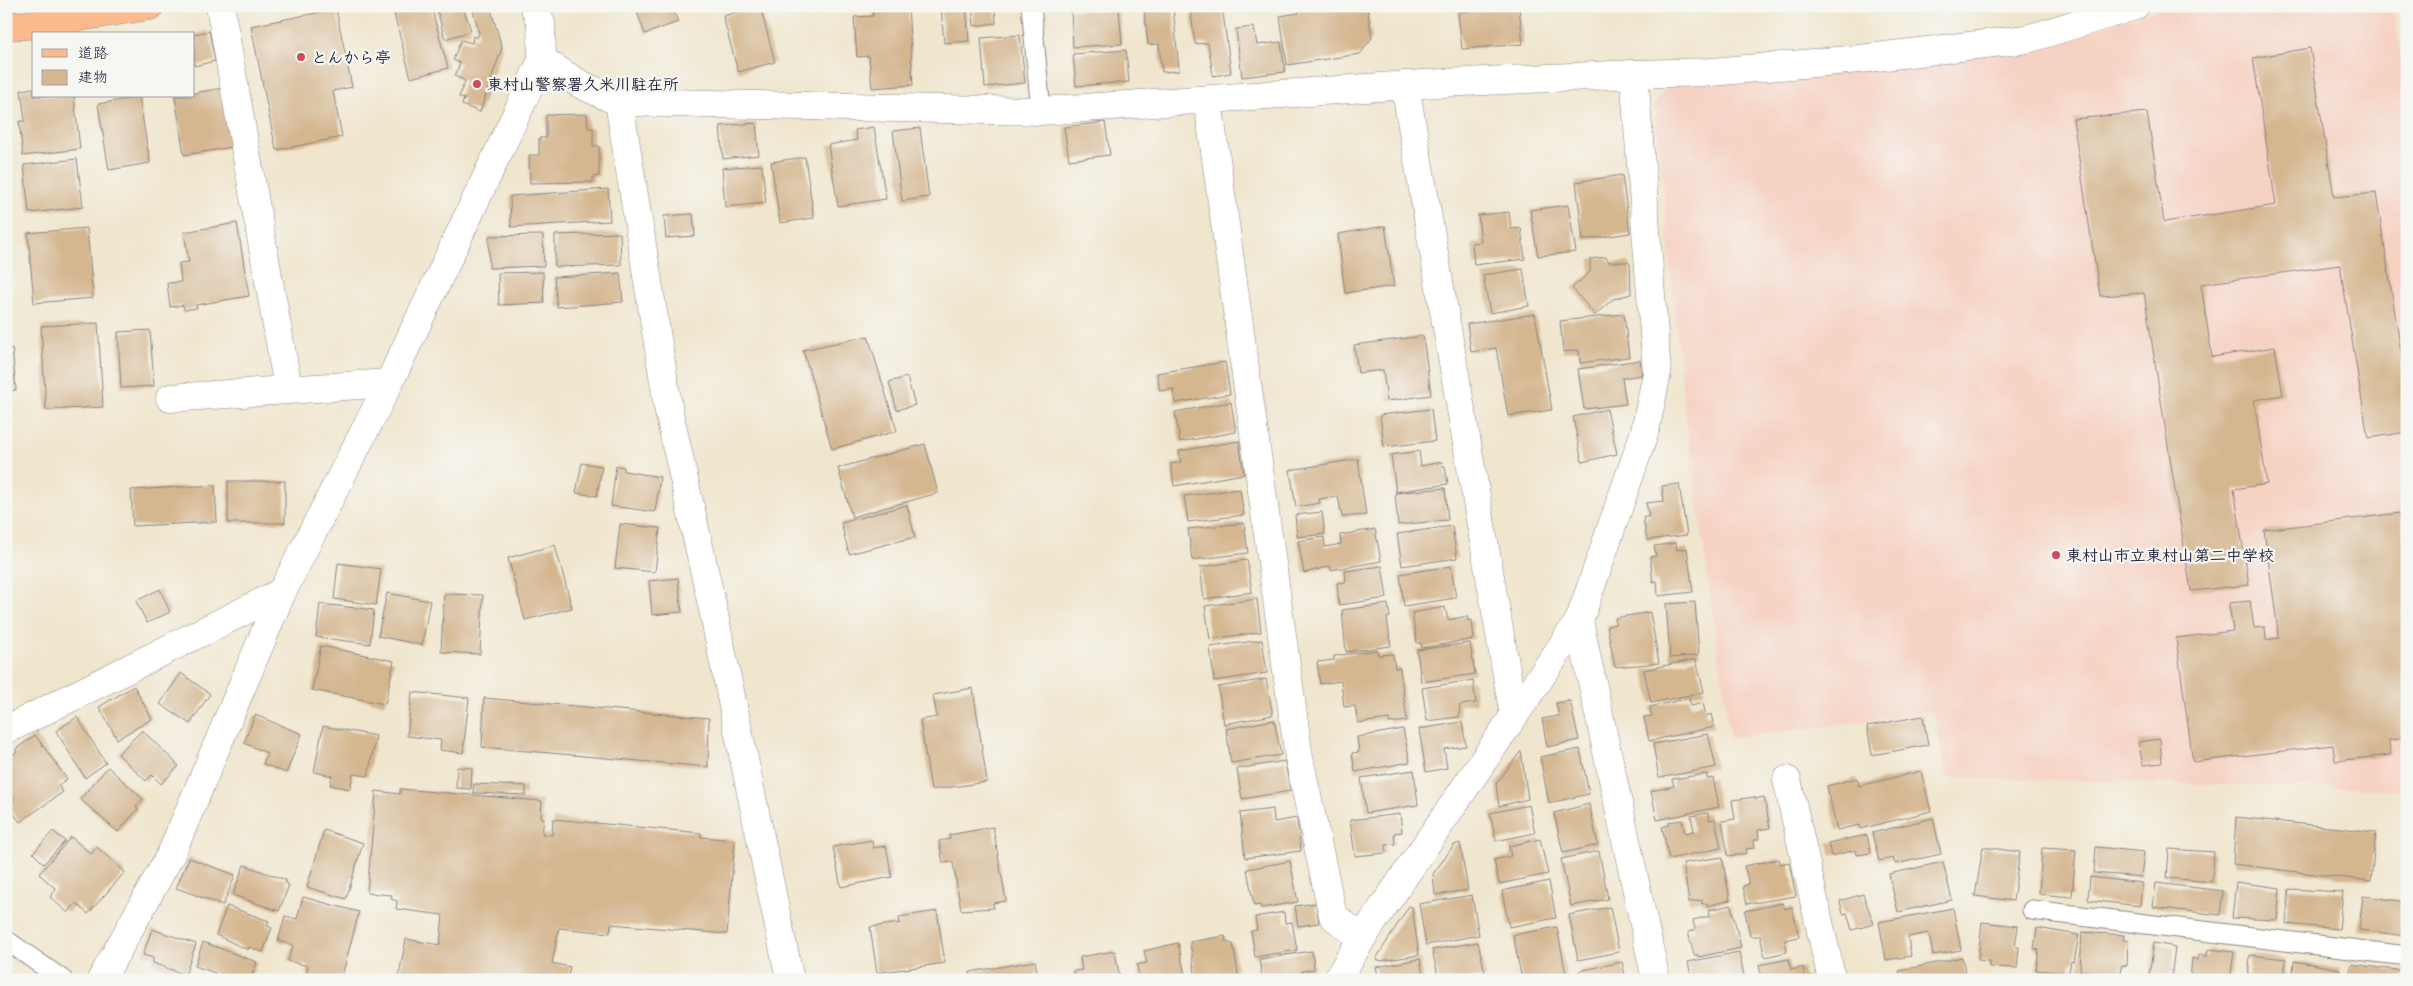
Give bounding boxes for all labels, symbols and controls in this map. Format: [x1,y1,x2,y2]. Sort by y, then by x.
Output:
legend [32,32,195,98]
text: 道路 [78,44,108,66]
place label: とんから亭 [311,48,391,71]
marker: とんから亭 [295,51,307,63]
text: 建物 [78,68,108,90]
place label: 東村山警察署久米川駐在所 [487,75,679,98]
marker: 東村山警察署久米川駐在所 [471,78,483,90]
place label: 東村山市立東村山第二中学校 [2066,546,2274,569]
marker: 東村山市立東村山第二中学校 [2050,549,2062,561]

